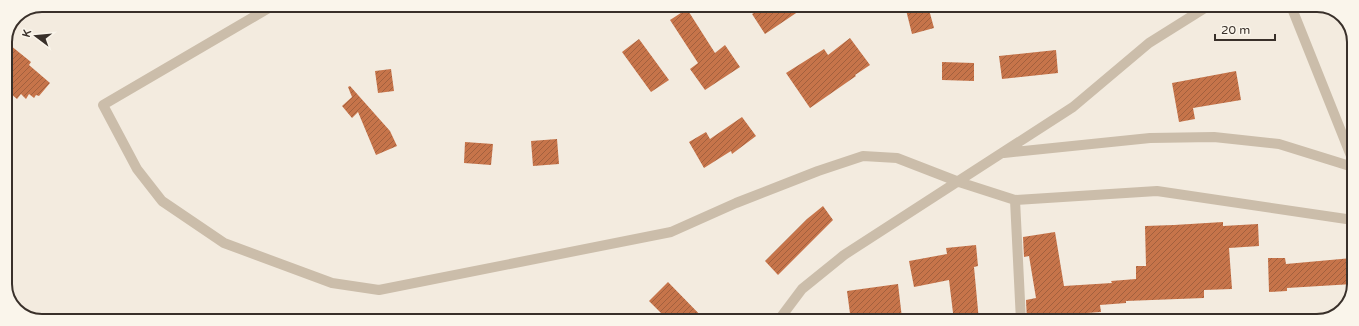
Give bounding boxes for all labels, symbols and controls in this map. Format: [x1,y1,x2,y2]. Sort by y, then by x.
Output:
north arrow [16,16,56,56]
scale bar [1215,16,1275,42]
text: 20 m [1221,23,1250,37]
text: K [20,27,34,39]

